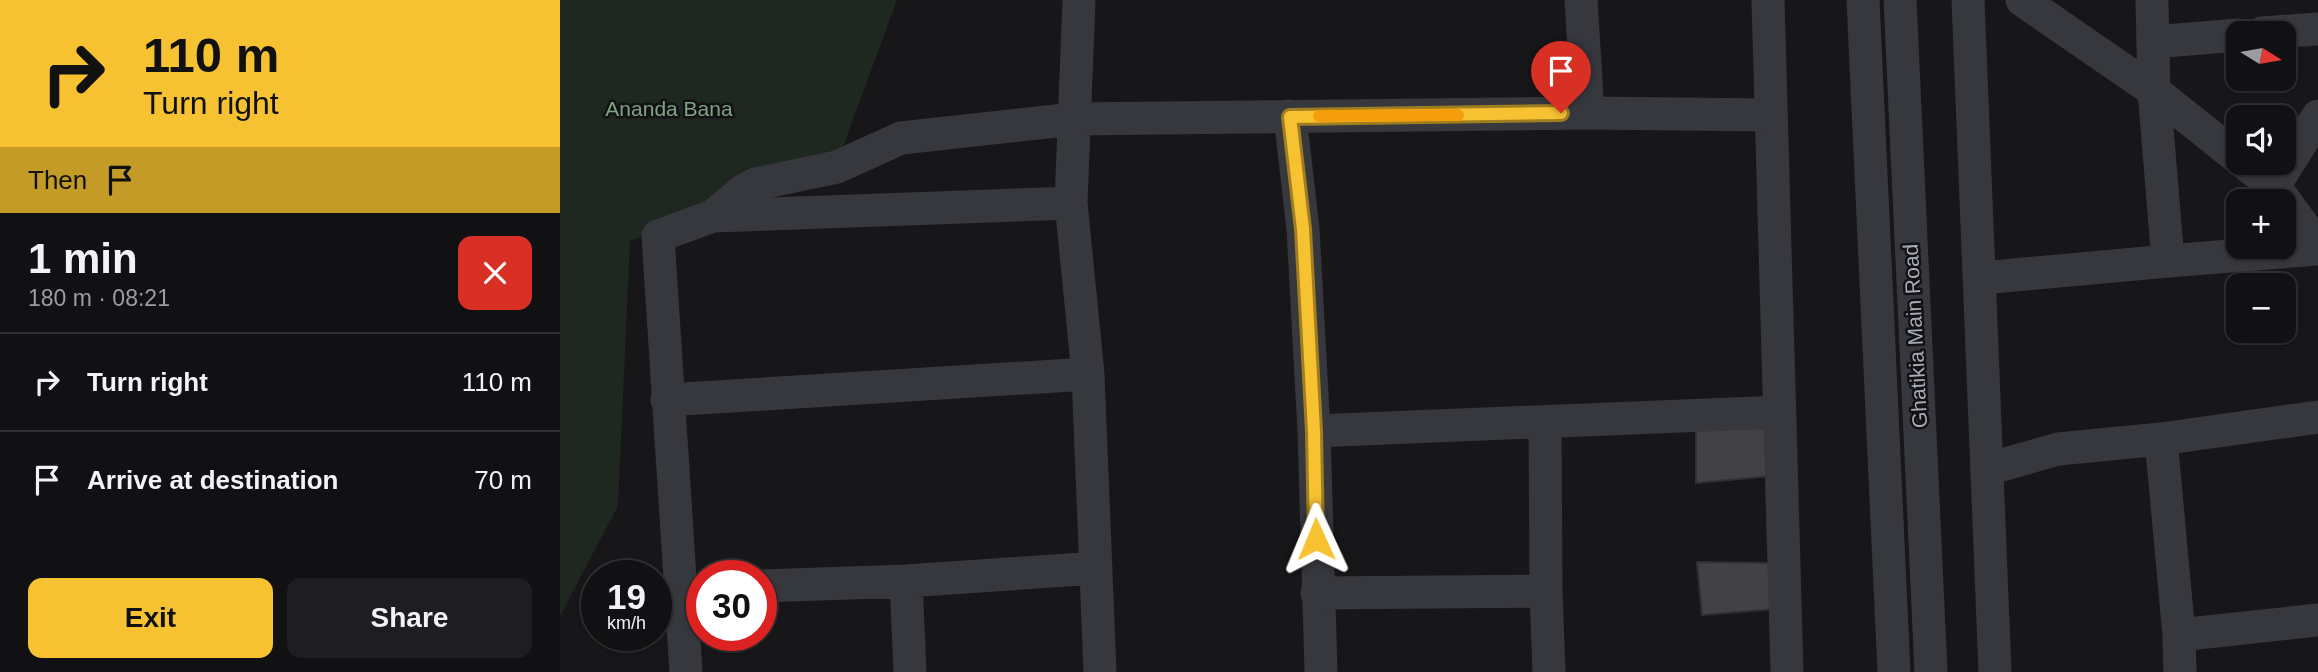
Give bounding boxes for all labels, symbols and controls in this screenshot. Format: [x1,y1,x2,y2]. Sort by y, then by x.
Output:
north arrow [2226,21,2296,91]
map controls [2226,21,2296,343]
icon: right [28,28,119,119]
text: 110 m [143,28,279,82]
pin [1531,41,1591,113]
icon: arrive [1542,52,1580,90]
text: Turn right [143,85,279,121]
park label: Ananda Bana [605,97,733,120]
button: sound [2226,105,2296,175]
icon: arrive [101,161,139,199]
text: Then [28,165,87,195]
button: + [2226,189,2296,259]
text: 1 min [28,235,138,282]
button: close [458,236,532,310]
street label: Ghatikia Main Road [1899,243,1931,429]
button: − [2226,273,2296,343]
text: 180 m · 08:21 [28,285,170,311]
icon: right [28,363,66,401]
text: Turn right [87,367,208,397]
text: 110 m [462,367,532,397]
icon: arrive [28,461,66,499]
text: Arrive at destination [87,465,338,495]
text: 70 m [474,465,532,495]
position arrow [1279,502,1353,576]
speed limit sign: 30 [686,560,777,651]
text: 19 [607,577,646,616]
button: Exit [28,578,273,658]
button: Share [287,578,532,658]
text: km/h [607,613,646,633]

